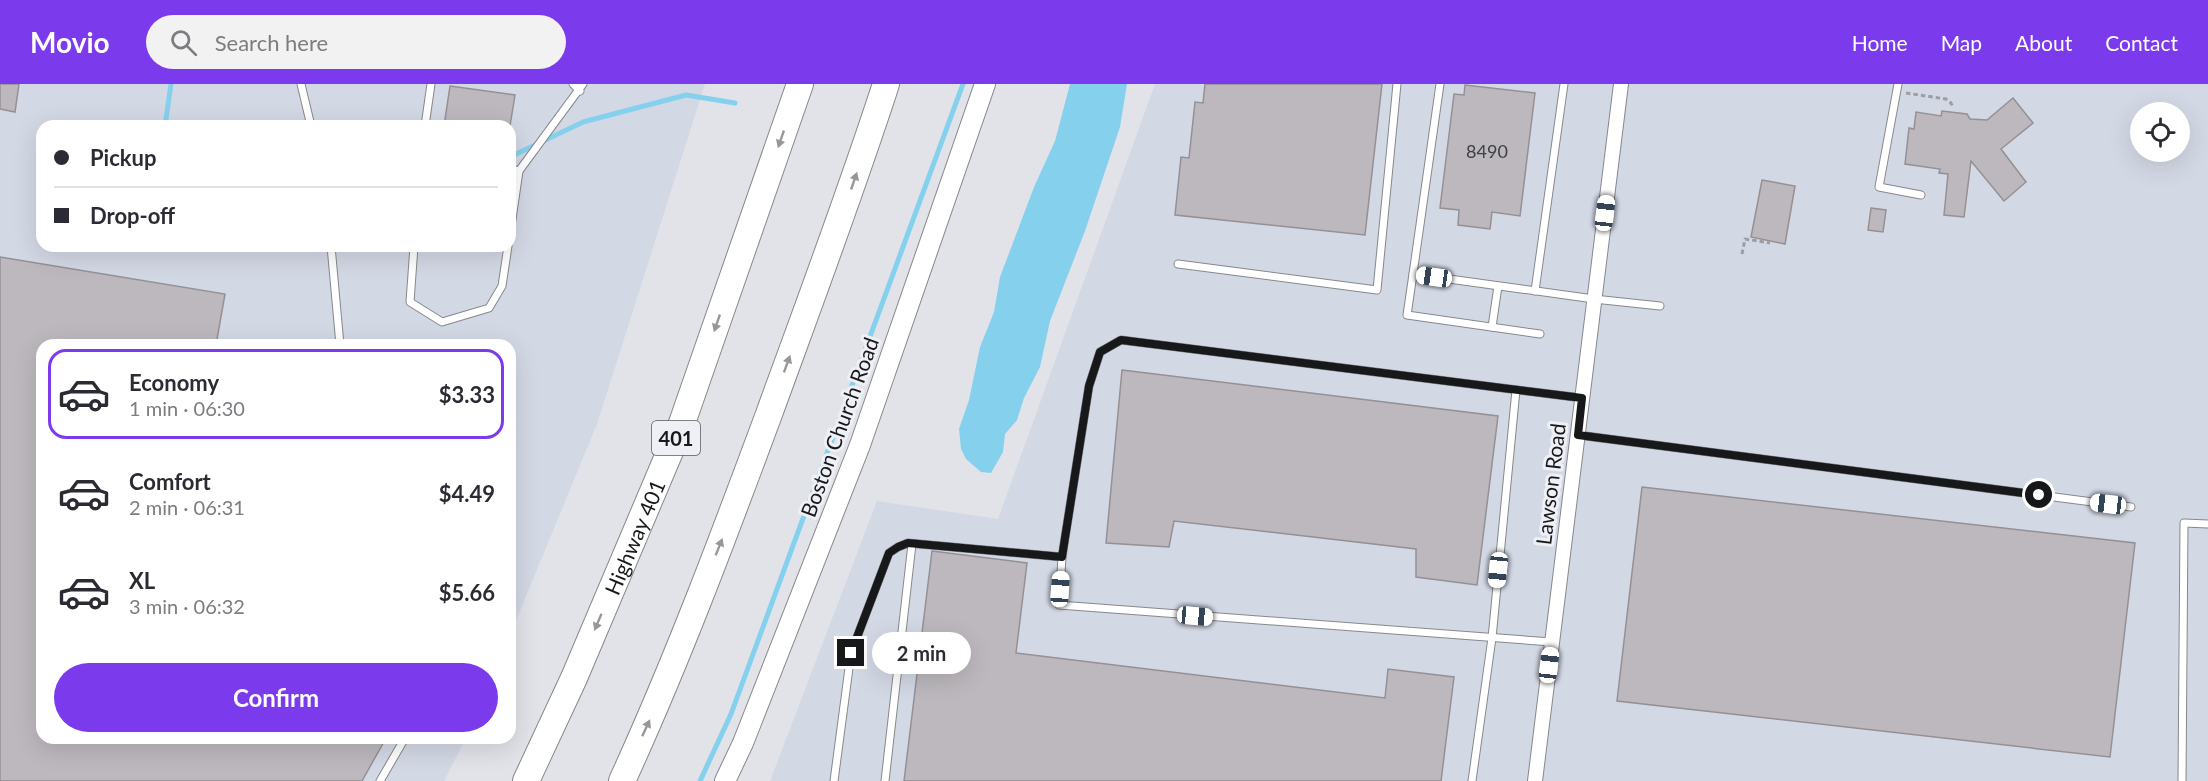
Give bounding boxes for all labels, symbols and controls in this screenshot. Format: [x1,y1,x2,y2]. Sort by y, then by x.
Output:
search box [146,15,566,69]
text: Movio [30,25,110,59]
icon: search [167,26,200,59]
text: Search here [215,29,328,56]
text: Home [1852,30,1908,55]
text: Map [1941,30,1982,55]
text: About [2015,30,2072,55]
text: Contact [2105,30,2178,55]
map controls [2130,102,2190,162]
button: locate [2130,102,2190,162]
one-way arrow [775,130,785,148]
house number: 8490 [1466,140,1508,162]
text: Pickup [90,144,156,171]
one-way arrow [850,172,860,190]
car [1594,194,1616,232]
text: Drop-off [90,202,175,229]
car [1415,266,1453,288]
one-way arrow [711,315,721,333]
street label: Boston Church Road [795,334,883,520]
one-way arrow [783,355,793,373]
icon: car [57,367,111,421]
text: Economy [129,369,219,396]
text: $3.33 [439,381,495,408]
text: 1 min · 06:30 [129,396,245,420]
road number: 401 [652,421,700,455]
street label: Lawson Road [1530,422,1570,546]
icon: car [57,466,111,520]
text: Comfort [129,468,211,495]
street label: Highway 401 [598,476,669,598]
text: $4.49 [439,480,495,507]
route start [2025,481,2052,508]
car [2089,493,2127,515]
text: 2 min · 06:31 [129,495,245,519]
one-way arrow [715,538,725,556]
car [1487,551,1509,589]
icon: car [57,565,111,619]
text: XL [129,567,155,594]
car [1050,570,1070,608]
text: $5.66 [439,579,495,606]
text: 3 min · 06:32 [129,594,245,618]
car [1176,605,1214,627]
one-way arrow [593,613,603,631]
callout: 2 min [872,632,971,674]
route end [837,639,864,666]
text: 2 min [897,641,946,665]
car [1538,646,1560,684]
button: Confirm [54,663,498,732]
one-way arrow [642,719,651,736]

